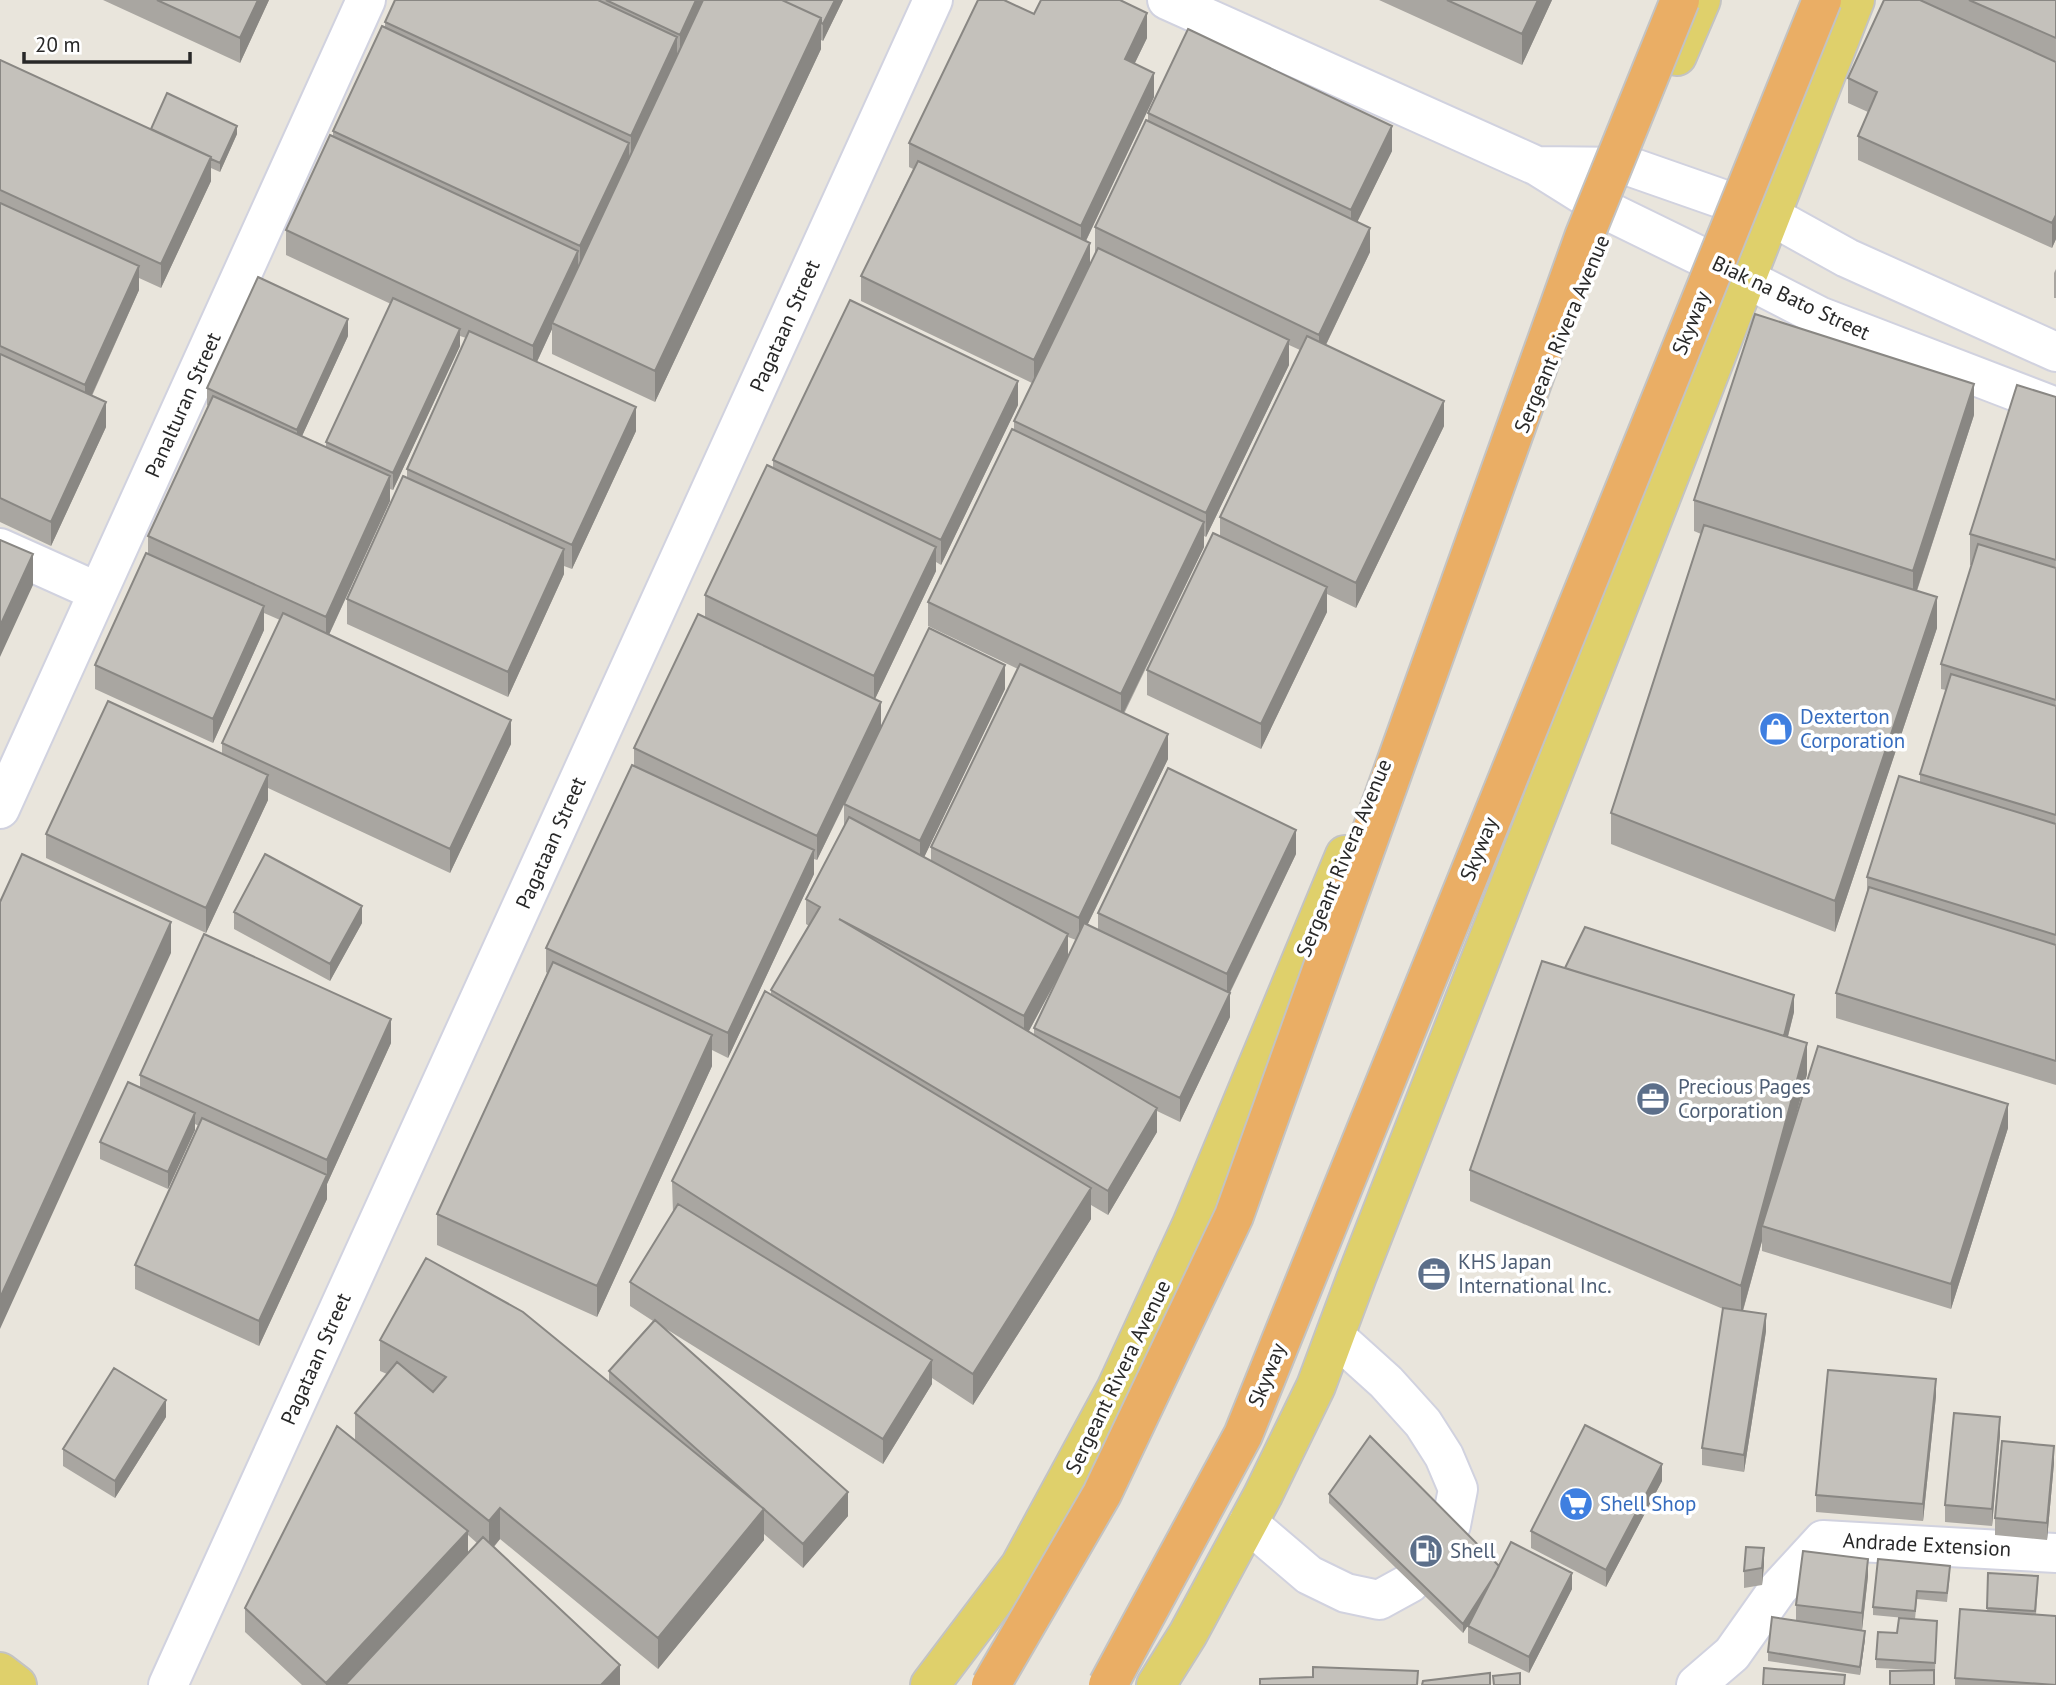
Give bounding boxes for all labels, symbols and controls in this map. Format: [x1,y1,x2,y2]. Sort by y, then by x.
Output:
scale bar [24,21,191,65]
text: 20 m [35,31,81,58]
street label: Sergeant Rivera Avenue [1508,231,1615,437]
street label: Biak na Bato Street [1708,249,1874,346]
street label: Pagataan Street [743,256,826,396]
street label: Skyway [1666,287,1716,359]
street label: Panalturan Street [138,328,227,482]
place label: Dexterton Corporation [1800,703,1905,754]
shop icon: Dexterton Corporation [1757,710,1795,748]
street label: Sergeant Rivera Avenue [1290,755,1397,961]
street label: Pagataan Street [509,773,592,913]
street label: Skyway [1454,813,1504,885]
place label: Precious Pages Corporation [1678,1073,1811,1124]
office icon: Precious Pages Corporation [1634,1080,1672,1118]
place label: KHS Japan International Inc. [1458,1248,1611,1299]
office icon: KHS Japan International Inc. [1415,1255,1453,1293]
street label: Sergeant Rivera Avenue [1059,1275,1176,1478]
street label: Pagataan Street [274,1289,357,1429]
street label: Skyway [1242,1339,1292,1411]
supermarket icon: Shell Shop [1557,1485,1595,1523]
place label: Shell Shop [1600,1490,1696,1517]
street label: Andrade Extension [1842,1527,2012,1562]
fuel station icon: Shell [1407,1532,1445,1570]
place label: Shell [1450,1537,1496,1564]

